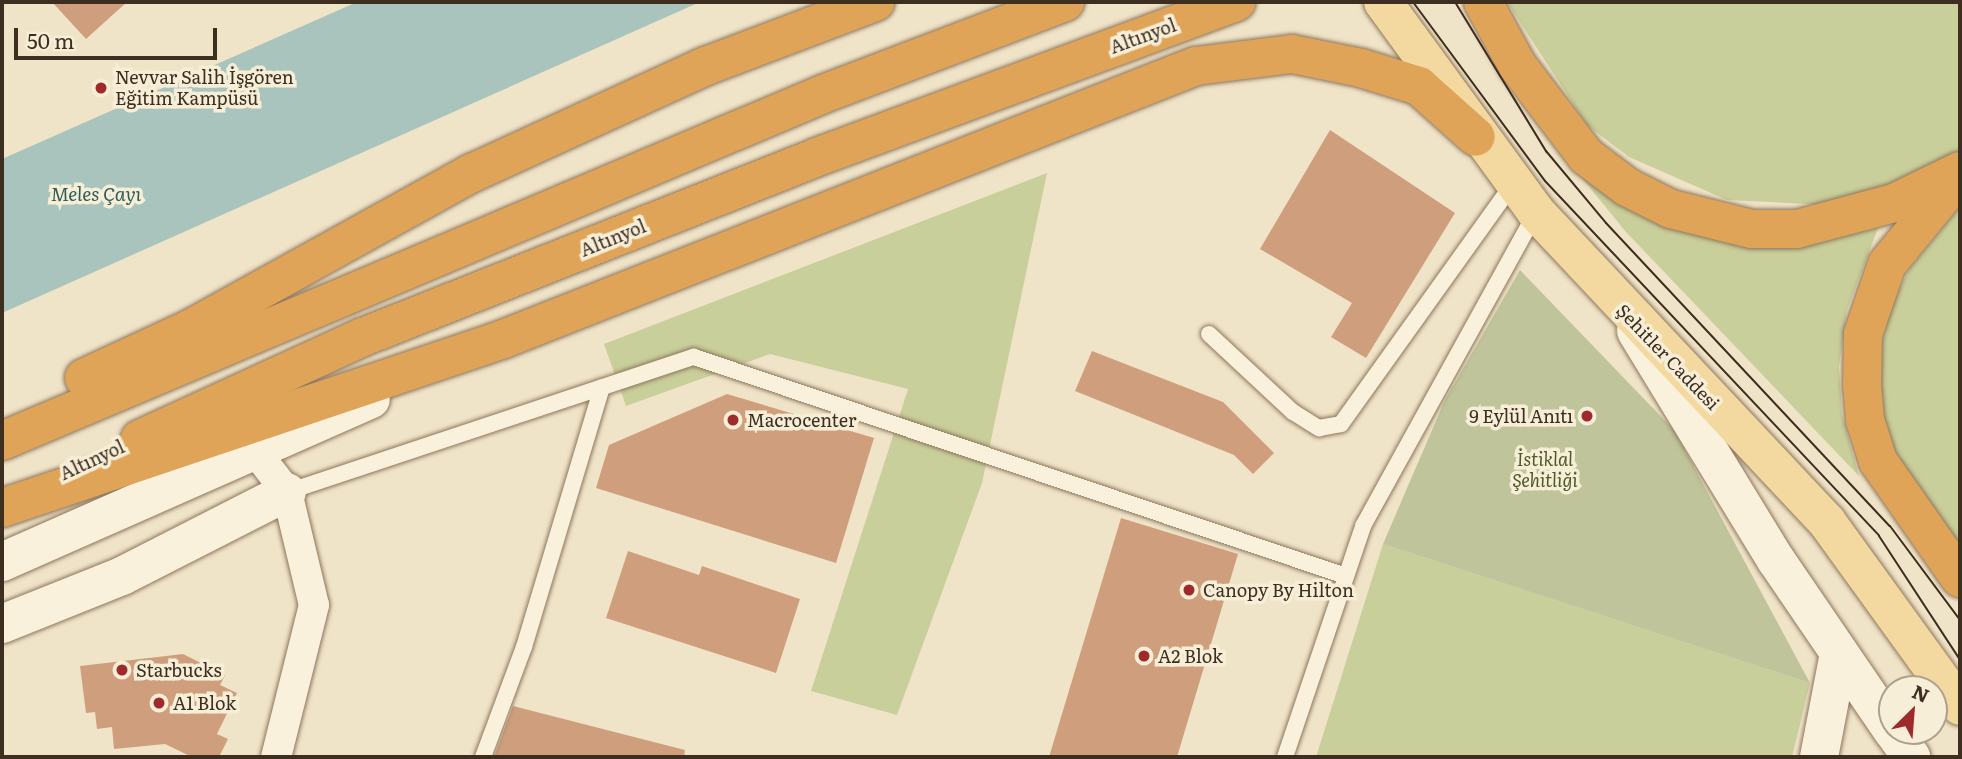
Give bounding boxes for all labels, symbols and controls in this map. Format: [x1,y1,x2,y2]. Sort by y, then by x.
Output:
scale bar [18,14,220,58]
street label: Altınyol [1107,14,1179,58]
text: 50 m [27,24,74,55]
place label: Nevvar Salih İşgören Eğitim Kampüsü [115,67,294,110]
marker: Nevvar Salih İşgören Eğitim Kampüsü [93,80,109,96]
water label: Meles Çayı [51,183,141,205]
street label: Altınyol [577,215,649,261]
street label: Şehitler Caddesi [1612,300,1724,414]
place label: 9 Eylül Anıtı [1469,405,1573,427]
marker: 9 Eylül Anıtı [1579,408,1595,424]
place label: Macrocenter [747,409,856,431]
marker: Macrocenter [725,412,741,428]
street label: Altınyol [56,436,128,484]
park label: İstiklal Şehitliği [1512,449,1578,491]
place label: Canopy By Hilton [1203,579,1354,601]
marker: Canopy By Hilton [1181,582,1197,598]
place label: A2 Blok [1158,645,1223,667]
marker: A2 Blok [1136,648,1152,664]
place label: Starbucks [136,659,222,681]
marker: Starbucks [114,662,130,678]
north arrow [1878,675,1948,745]
text: N [1908,677,1934,709]
place label: A1 Blok [173,692,236,714]
marker: A1 Blok [151,695,167,711]

